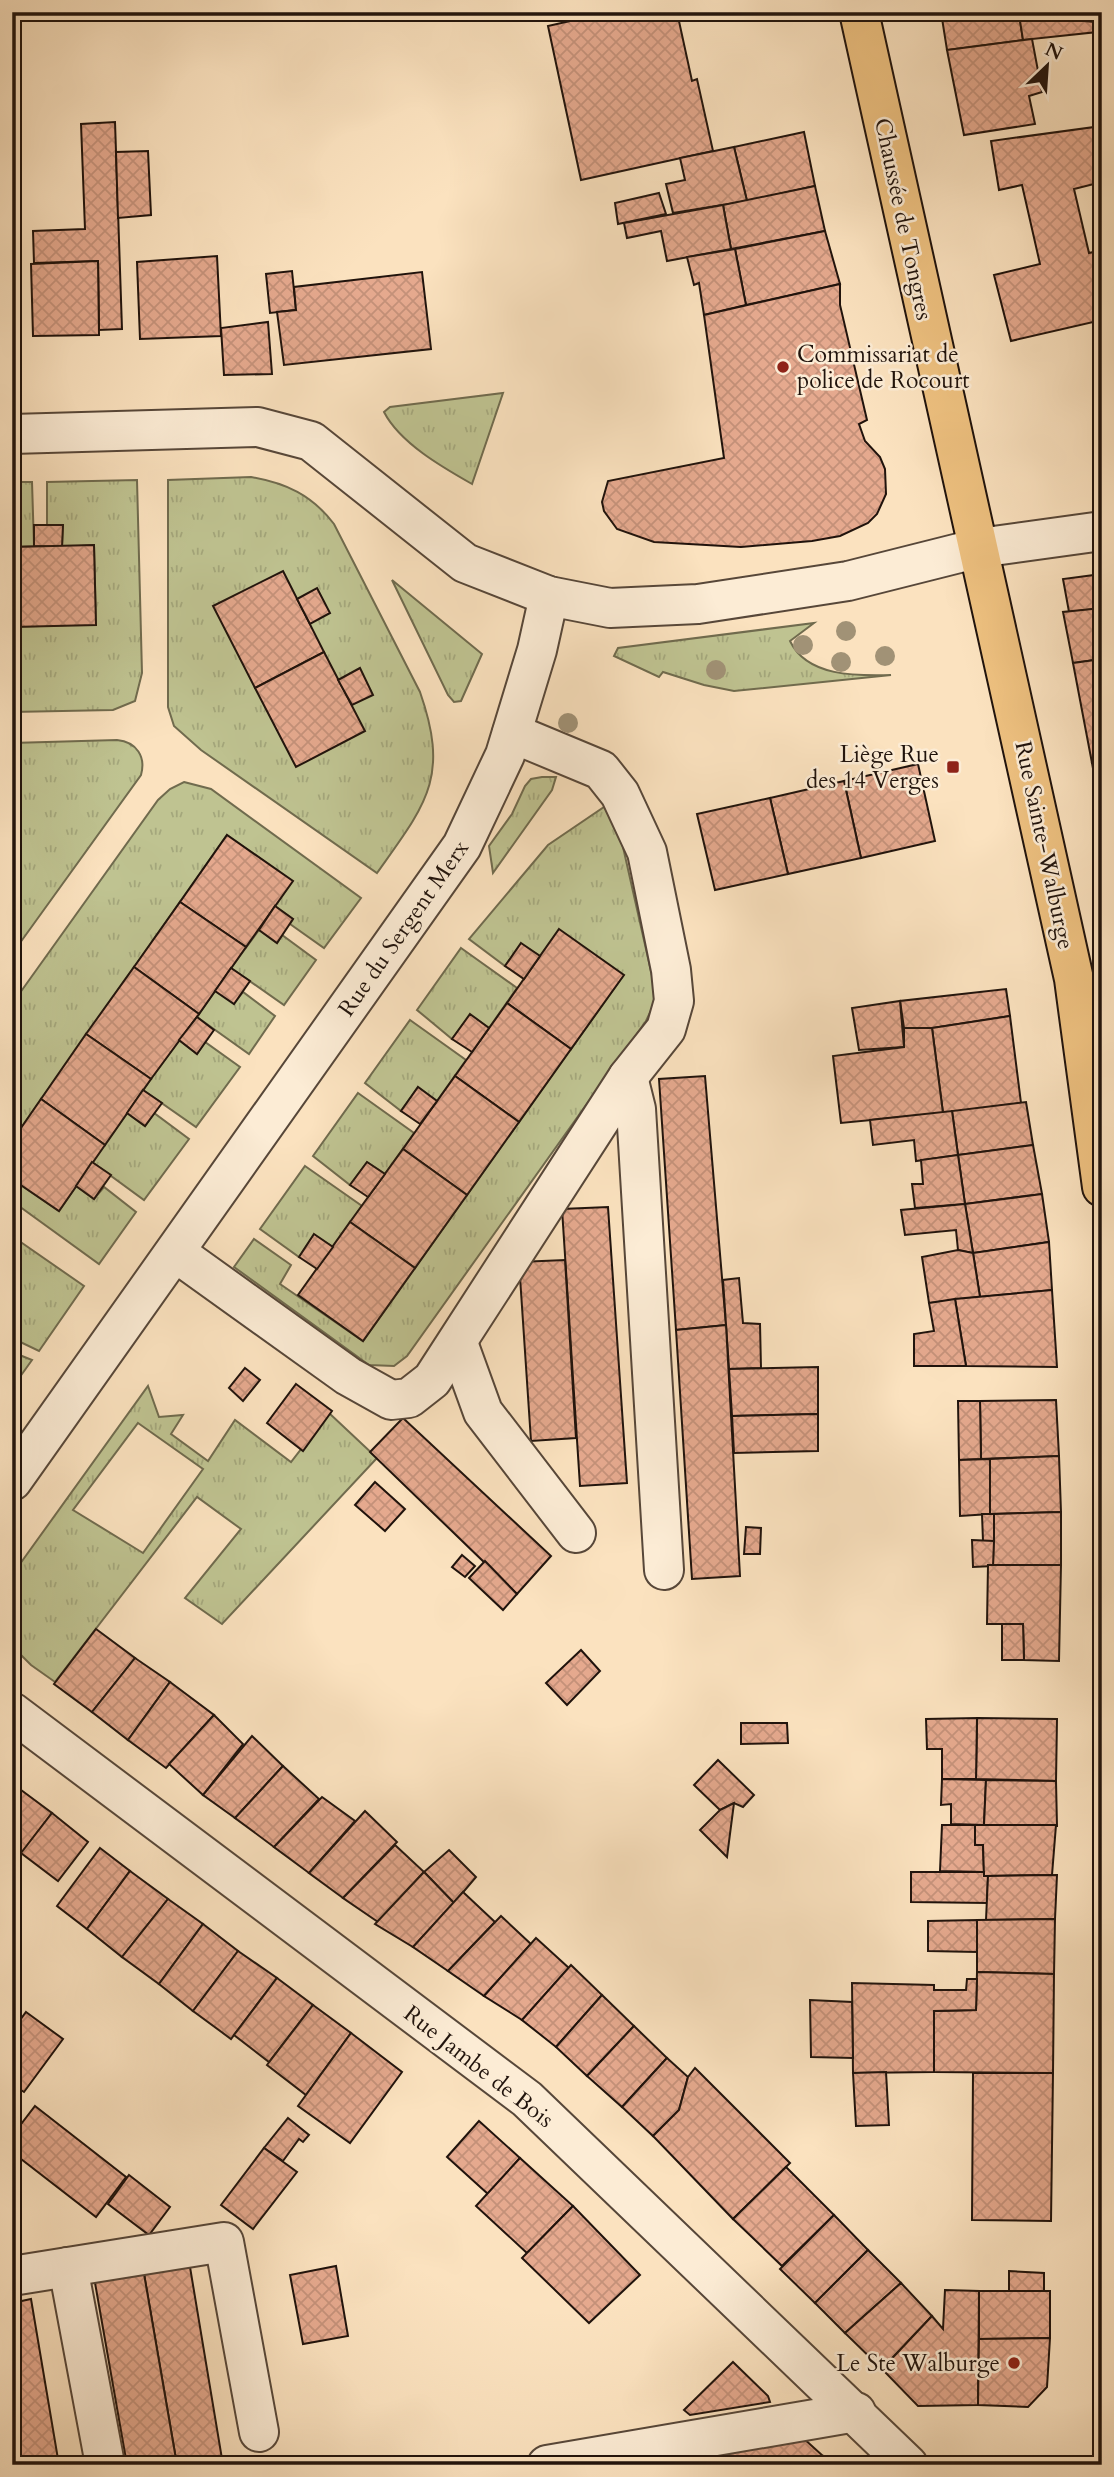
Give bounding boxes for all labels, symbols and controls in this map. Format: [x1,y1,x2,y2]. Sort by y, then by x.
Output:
north arrow [1012,32,1082,102]
text: N [1041,36,1067,67]
street label: Chaussée de Tongres [867,115,940,323]
place label: Commissariat de police de Rocourt [797,339,970,396]
marker: Commissariat de police de Rocourt [775,359,791,375]
street label: Rue Sainte-Walburge [1007,738,1082,952]
place label: Liège Rue des 14 Verges [806,739,939,796]
marker: Liège Rue des 14 Verges [945,759,961,775]
street label: Rue du Sergent Merx [331,834,476,1023]
street label: Rue Jambe de Bois [397,1998,560,2135]
place label: Le Ste Walburge [836,2348,1000,2379]
marker: Le Ste Walburge [1006,2355,1022,2371]

